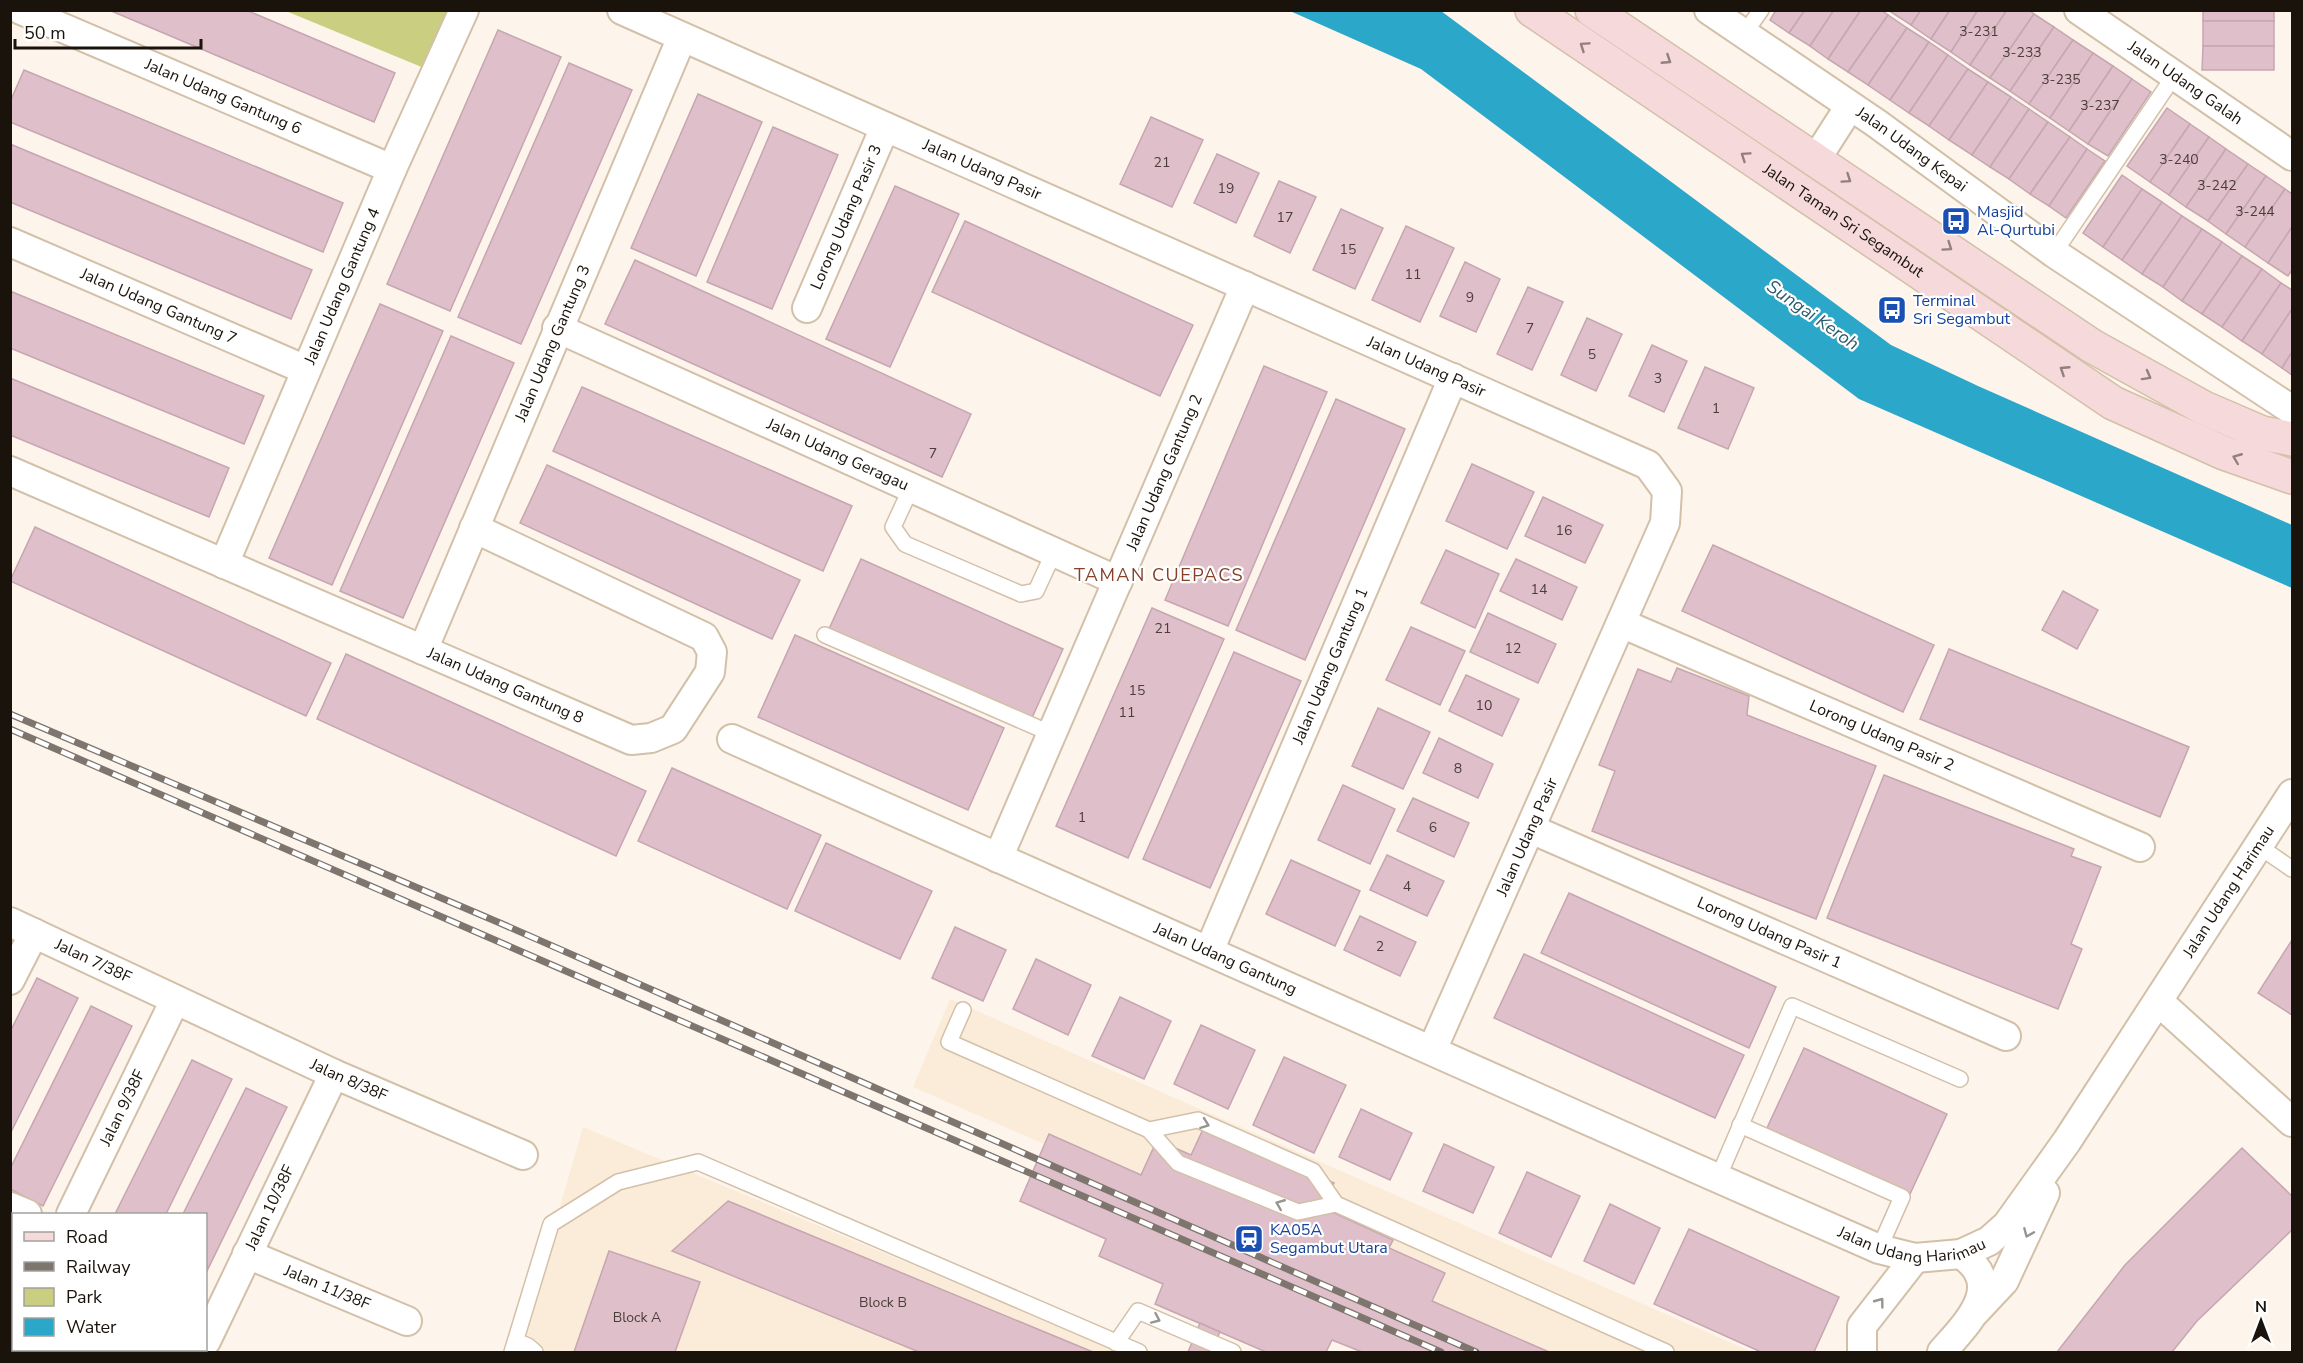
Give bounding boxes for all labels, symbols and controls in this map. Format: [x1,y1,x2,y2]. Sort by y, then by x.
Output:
scale bar [15,12,201,50]
text: 50 m [24,21,66,45]
house number: 3-231 [1959,22,1999,41]
street label: Jalan Udang Galah [2123,35,2247,130]
one-way arrow [1580,42,1591,53]
house number: 3-233 [2002,43,2042,62]
street label: Jalan Udang Gantung 6 [141,53,305,140]
one-way arrow [1660,53,1671,64]
house number: 3-235 [2041,70,2081,89]
house number: 3-237 [2080,96,2120,115]
street label: Jalan Udang Kepai [1851,101,1972,197]
street label: Jalan Udang Pasir [918,133,1045,206]
street label: Lorong Udang Pasir 3 [805,141,887,293]
house number: 3-240 [2159,150,2199,169]
one-way arrow [1741,152,1752,163]
house number: 21 [1154,153,1170,172]
street label: Jalan Taman Sri Segambut [1758,158,1929,283]
one-way arrow [1841,172,1851,184]
house number: 3-242 [2197,176,2237,195]
house number: 19 [1218,179,1234,198]
place label: Masjid Al-Qurtubi [1977,201,2055,241]
house number: 3-244 [2235,202,2275,221]
street label: Jalan Udang Gantung 4 [299,204,385,369]
bus stop icon: Masjid Al-Qurtubi [1940,205,1972,237]
house number: 17 [1277,208,1293,227]
house number: 15 [1340,240,1356,259]
one-way arrow [1941,240,1952,251]
street label: Jalan Udang Gantung 3 [509,261,595,426]
street label: Jalan Udang Gantung 7 [76,262,240,350]
house number: 11 [1405,265,1421,284]
water label: Sungai Keroh [1762,274,1864,356]
house number: 9 [1466,288,1474,307]
place label: Terminal Sri Segambut [1913,290,2011,330]
bus stop icon: Terminal Sri Segambut [1876,294,1908,326]
house number: 7 [1526,319,1534,338]
street label: Jalan Udang Pasir [1363,330,1489,403]
house number: 5 [1588,345,1596,364]
one-way arrow [2060,366,2071,377]
house number: 3 [1654,369,1662,388]
one-way arrow [2141,369,2151,381]
street label: Jalan Udang Gantung 2 [1121,391,1208,555]
house number: 1 [1712,399,1720,418]
street label: Jalan Udang Geragau [762,413,912,496]
house number: 7 [929,444,937,463]
one-way arrow [2232,453,2243,465]
house number: 16 [1556,521,1572,540]
district label: TAMAN CUEPACS [1074,563,1244,587]
house number: 14 [1531,580,1547,599]
street label: Jalan Udang Gantung 1 [1287,584,1374,748]
house number: 21 [1155,619,1171,638]
house number: 12 [1505,639,1521,658]
street label: Jalan Udang Gantung 8 [423,642,587,729]
house number: 15 [1129,681,1145,700]
street label: Lorong Udang Pasir 2 [1806,695,1958,777]
house number: 10 [1476,696,1492,715]
house number: 11 [1119,703,1135,722]
house number: 8 [1454,759,1462,778]
street label: Jalan Udang Pasir [1491,774,1563,901]
house number: 1 [1078,808,1086,827]
house number: 6 [1429,818,1437,837]
street label: Jalan Udang Harimau [2177,821,2280,963]
house number: 4 [1403,877,1411,896]
street label: Lorong Udang Pasir 1 [1694,892,1845,974]
street label: Jalan Udang Gantung [1149,917,1300,1000]
street label: Jalan 7/38F [50,933,135,989]
house number: 2 [1376,937,1384,956]
street label: Jalan 8/38F [306,1053,391,1107]
street label: Jalan 9/38F [94,1066,151,1151]
one-way arrow [1200,1116,1210,1129]
street label: Jalan 10/38F [240,1161,300,1255]
one-way arrow [1275,1199,1286,1211]
legend [12,1213,207,1351]
place label: KA05A Segambut Utara [1270,1219,1388,1259]
street label: Jalan Udang Harimau [1833,1221,1989,1269]
station icon: KA05A Segambut Utara [1233,1223,1265,1255]
text: Road [66,1225,108,1249]
one-way arrow [2023,1227,2035,1238]
text: Railway [66,1255,131,1279]
street label: Jalan 11/38F [280,1259,374,1316]
text: Park [66,1285,103,1309]
north arrow [2231,1291,2291,1351]
house number: Block B [859,1293,907,1312]
text: N [2255,1296,2267,1318]
one-way arrow [1873,1298,1884,1309]
house number: Block A [613,1308,661,1327]
one-way arrow [1150,1312,1161,1324]
text: Water [66,1315,117,1339]

